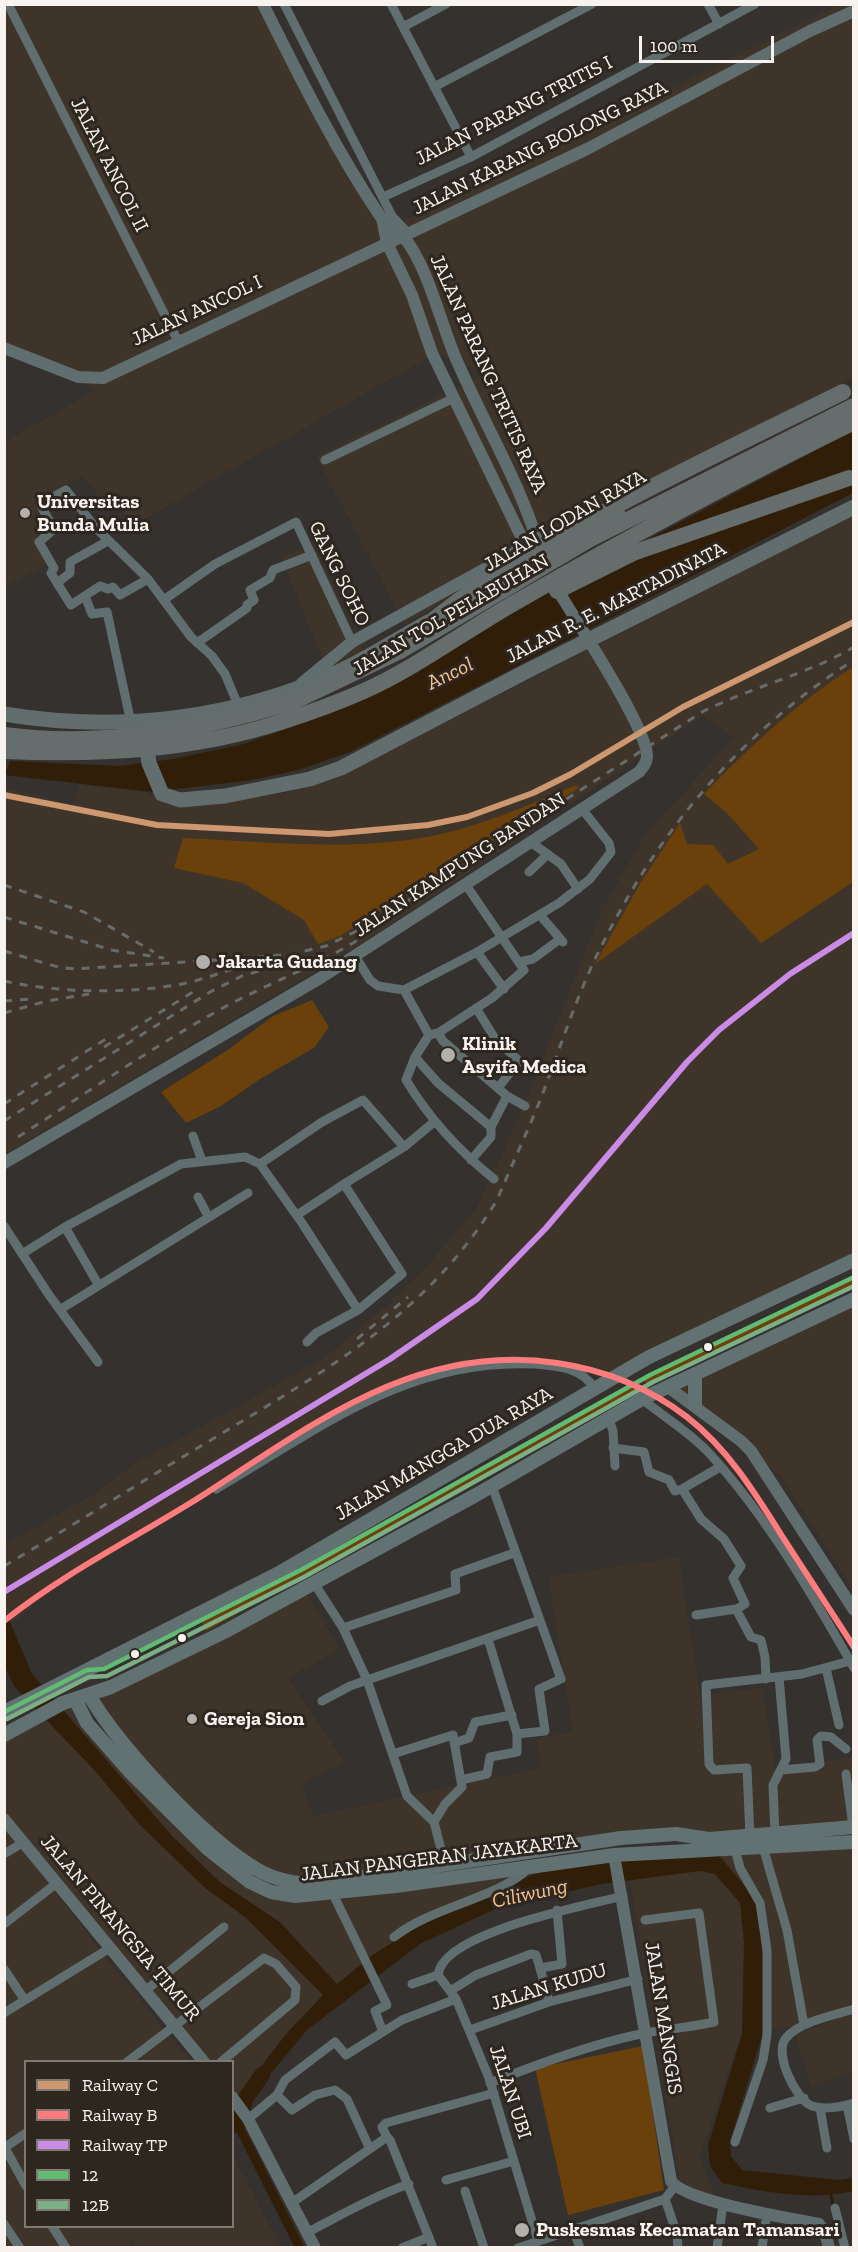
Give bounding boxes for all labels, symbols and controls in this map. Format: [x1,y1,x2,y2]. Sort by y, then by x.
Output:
scale bar [642,24,777,62]
text: 100 m [650,35,697,57]
street label: JALAN PARANG TRITIS I [412,51,616,171]
street label: JALAN KARANG BOLONG RAYA [409,76,671,220]
street label: JALAN ANCOL II [65,94,153,236]
street label: JALAN PARANG TRITIS RAYA [424,251,552,497]
street label: JALAN ANCOL I [128,270,266,352]
street label: JALAN LODAN RAYA [480,465,650,577]
place label: Universitas Bunda Mulia [37,490,149,537]
marker: Universitas Bunda Mulia [18,506,32,520]
street label: GANG SOHO [303,518,375,630]
street label: JALAN R. E. MARTADINATA [502,537,730,669]
street label: JALAN TOL PELABUHAN [349,549,553,681]
water label: Ancol [423,652,477,696]
street label: JALAN KAMPUNG BANDAN [350,788,570,942]
place label: Jakarta Gudang [216,950,357,974]
marker: Jakarta Gudang [194,953,212,971]
place label: Klinik Asyifa Medica [462,1032,586,1079]
marker: Klinik Asyifa Medica [439,1046,457,1064]
unlabelled marker [702,1341,714,1353]
street label: JALAN MANGGA DUA RAYA [331,1382,557,1526]
unlabelled marker [176,1632,188,1644]
unlabelled marker [129,1648,141,1660]
place label: Gereja Sion [204,1707,304,1731]
marker: Gereja Sion [185,1712,199,1726]
street label: JALAN PANGERAN JAYAKARTA [299,1829,579,1887]
street label: JALAN PINANGSIA TIMUR [35,1830,205,2026]
water label: Ciliwung [490,1874,570,1914]
street label: JALAN MANGGIS [639,1940,687,2096]
street label: JALAN KUDU [488,1958,610,2016]
street label: JALAN UBI [484,2042,536,2142]
legend [24,2060,234,2228]
text: Railway C [82,2074,158,2096]
text: Railway B [82,2104,157,2126]
text: Railway TP [82,2134,168,2156]
text: 12 [82,2164,98,2186]
text: 12B [82,2194,109,2216]
place label: Puskesmas Kecamatan Tamansari [536,2218,839,2242]
marker: Puskesmas Kecamatan Tamansari [513,2221,531,2239]

